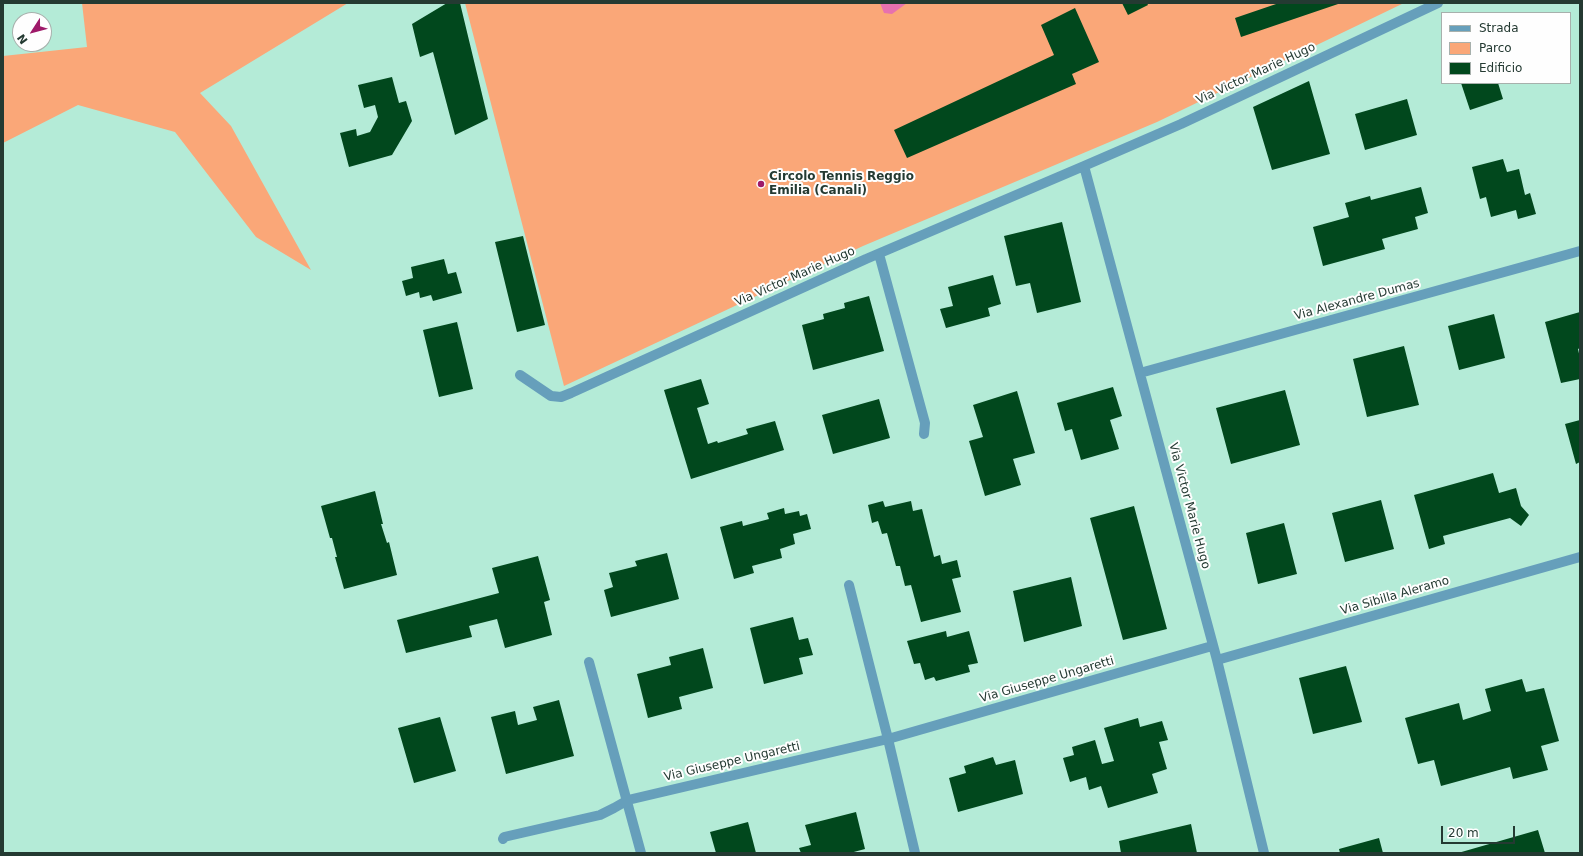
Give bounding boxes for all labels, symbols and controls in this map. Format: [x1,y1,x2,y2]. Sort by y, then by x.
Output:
north arrow [12,12,52,52]
legend [1441,12,1571,84]
text: Strada [1479,21,1519,35]
text: N [15,31,31,46]
street label: Via Victor Marie Hugo [1194,40,1318,108]
text: Parco [1479,41,1512,55]
text: Edificio [1479,61,1522,75]
place label: Circolo Tennis Reggio Emilia (Canali) [769,170,914,198]
marker: Circolo Tennis Reggio Emilia (Canali) [756,179,766,189]
street label: Via Victor Marie Hugo [733,244,857,310]
street label: Via Alexandre Dumas [1293,276,1421,324]
street label: Via Victor Marie Hugo [1165,441,1213,571]
street label: Via Sibilla Aleramo [1339,574,1451,618]
street label: Via Giuseppe Ungaretti [978,654,1116,706]
street label: Via Giuseppe Ungaretti [663,739,801,785]
scale bar [1443,818,1517,844]
text: 20 m [1448,826,1479,840]

